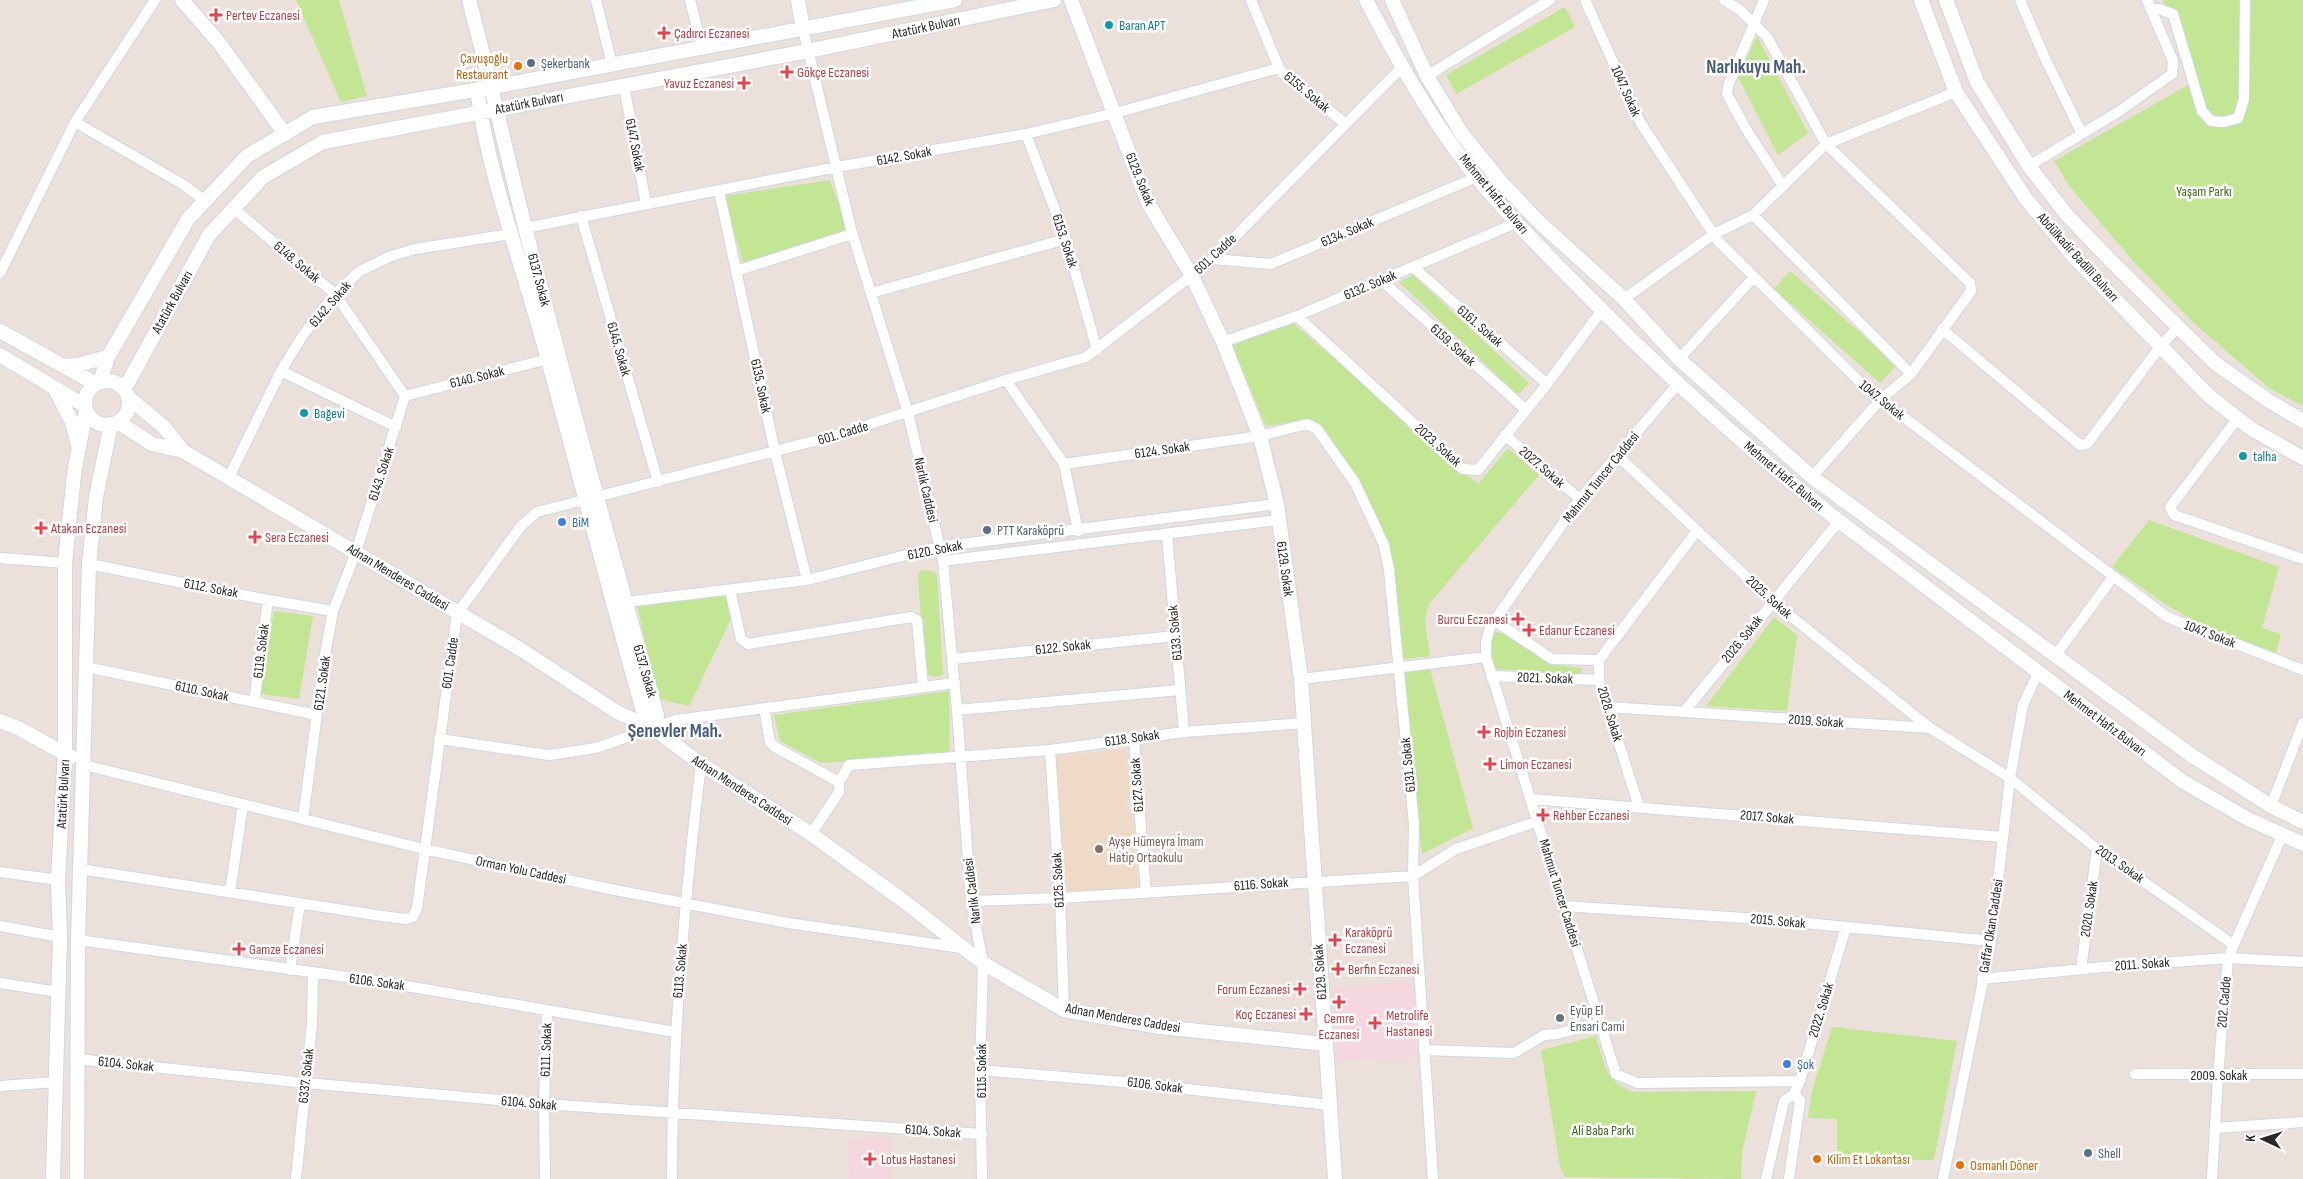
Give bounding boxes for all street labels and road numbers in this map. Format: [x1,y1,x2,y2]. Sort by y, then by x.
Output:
street label: Atatürk Bulvarı [889,11,962,43]
street label: 1047. Sokak [1607,63,1645,120]
street label: 6155. Sokak [1280,68,1334,117]
street label: Atatürk Bulvarı [492,88,565,118]
street label: 6147. Sokak [622,117,649,174]
street label: 6142. Sokak [875,143,933,169]
street label: 6129. Sokak [1122,150,1159,209]
street label: Mehmet Hafız Bulvarı [1456,150,1532,238]
street label: Abdülkadir Badilli Bulvarı [2033,208,2122,305]
street label: 6153. Sokak [1048,212,1082,271]
street label: 6134. Sokak [1318,213,1376,251]
street label: 601. Cadde [1190,230,1240,278]
street label: 6148. Sokak [270,238,324,287]
street label: 6137. Sokak [524,252,554,309]
street label: 6132. Sokak [1341,266,1399,304]
street label: Atatürk Bulvarı [147,268,196,337]
street label: 6142. Sokak [305,277,355,331]
street label: 6161. Sokak [1454,301,1507,351]
street label: 6145. Sokak [603,320,635,379]
street label: 6159. Sokak [1427,320,1480,370]
street label: 6135. Sokak [747,357,775,415]
street label: 6140. Sokak [448,362,507,392]
street label: 1047. Sokak [1856,376,1909,424]
street label: 601. Cadde [816,417,870,449]
street label: 2023. Sokak [1411,420,1465,471]
street label: Mahmut Tuncer Caddesi [1559,428,1643,526]
street label: 6124. Sokak [1133,438,1191,462]
street label: Mehmet Hafız Bulvarı [1740,438,1828,514]
street label: 2027. Sokak [1516,443,1569,492]
street label: 6143. Sokak [364,444,398,503]
street label: Narlık Caddesi [910,456,942,524]
street label: 6120. Sokak [906,536,965,564]
street label: Adnan Menderes Caddesi [343,539,452,614]
street label: 6129. Sokak [1273,540,1297,598]
street label: 2025. Sokak [1742,572,1796,623]
street label: 6112. Sokak [183,574,240,602]
street label: 6133. Sokak [1164,604,1186,661]
street label: 2026. Sokak [1718,611,1767,666]
street label: 1047. Sokak [2182,616,2239,652]
street label: 6119. Sokak [249,622,273,679]
street label: 601. Cadde [438,636,462,690]
street label: 6122. Sokak [1035,636,1092,658]
street label: 6137. Sokak [629,643,661,700]
street label: 6121. Sokak [310,654,334,711]
street label: 2021. Sokak [1517,669,1574,687]
street label: 6110. Sokak [174,677,231,705]
street label: 2028. Sokak [1594,684,1627,744]
street label: Mehmet Hafız Bulvarı [2060,686,2150,760]
street label: 2019. Sokak [1788,711,1845,731]
street label: 6118. Sokak [1104,726,1161,750]
street label: 6131. Sokak [1397,736,1419,793]
street label: Adnan Menderes Caddesi [688,751,795,829]
street label: 6127. Sokak [1127,757,1147,813]
street label: Atatürk Bulvarı [53,759,73,830]
street label: 2017. Sokak [1739,806,1795,828]
street label: Mahmut Tuncer Caddesi [1536,837,1584,949]
street label: 2013. Sokak [2092,841,2148,887]
street label: 6125. Sokak [1048,851,1068,908]
street label: Orman Yolu Caddesi [474,852,568,888]
street label: Narlık Caddesi [960,857,984,925]
street label: 6116. Sokak [1233,874,1289,894]
street label: Gaffar Okan Caddesi [1975,878,2007,974]
street label: 2020. Sokak [2077,879,2101,938]
street label: 2015. Sokak [1750,910,1807,932]
street label: 6113. Sokak [669,942,691,999]
street label: 6129. Sokak [1310,943,1330,1000]
street label: 2011. Sokak [2114,954,2171,974]
street label: 6106. Sokak [348,970,406,994]
street label: 202. Cadde [2213,975,2235,1029]
street label: 2022. Sokak [1805,980,1838,1039]
street label: Adnan Menderes Caddesi [1063,999,1182,1036]
street label: 6111. Sokak [537,1022,555,1077]
street label: 6115. Sokak [973,1043,990,1098]
street label: 6337. Sokak [295,1047,317,1104]
street label: 6104. Sokak [97,1053,155,1075]
street label: 2009. Sokak [2191,1067,2248,1084]
street label: 6106. Sokak [1126,1073,1184,1097]
street label: 6104. Sokak [500,1092,558,1114]
street label: 6104. Sokak [905,1121,962,1141]

